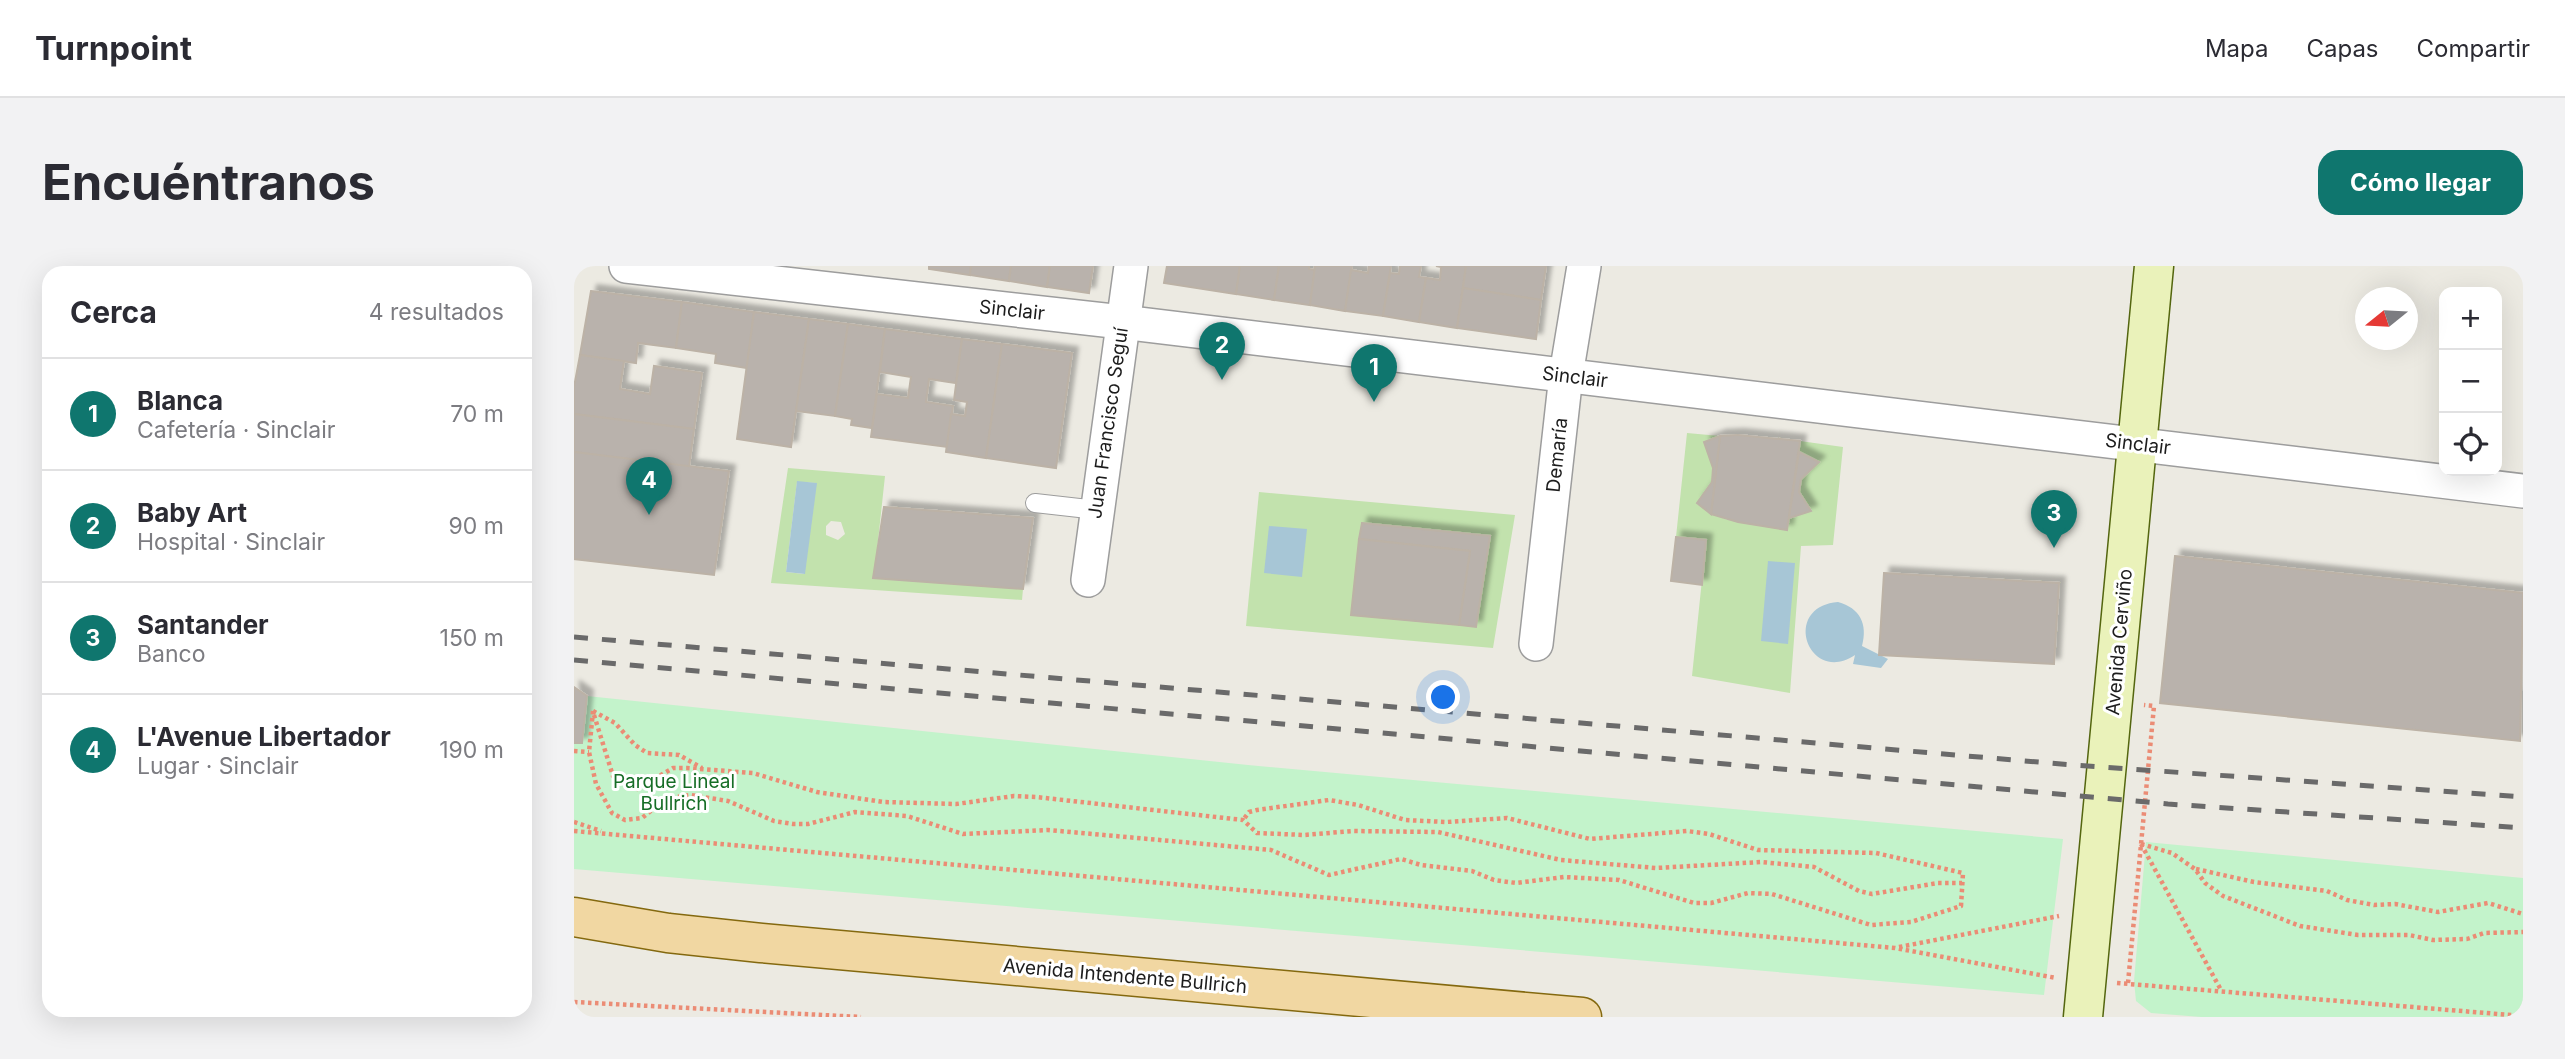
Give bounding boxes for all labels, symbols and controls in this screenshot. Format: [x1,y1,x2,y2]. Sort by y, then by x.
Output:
text: Turnpoint [35,28,192,68]
text: Mapa [2205,34,2268,63]
text: Capas [2306,34,2379,63]
text: Compartir [2417,34,2530,63]
button: Cómo llegar [2318,150,2523,215]
text: Encuéntranos [42,153,375,212]
north arrow [2355,287,2418,350]
map controls [2439,287,2502,476]
button: + [2439,287,2502,350]
text: Cerca [70,294,157,330]
street label: Sinclair [978,295,1046,325]
text: 4 resultados [369,298,504,326]
pin: 2 [1199,322,1245,380]
street label: Juan Francisco Seguí [1083,326,1133,520]
pin: 1 [1351,344,1397,402]
button: − [2439,350,2502,413]
street label: Sinclair [1541,362,1609,392]
text: Blanca [137,385,223,416]
text: 1 [88,400,98,428]
text: 70 m [450,400,504,428]
button: locate [2439,413,2502,476]
text: Cafetería · Sinclair [137,416,336,444]
street label: Demaría [1542,417,1572,493]
street label: Sinclair [2104,429,2172,459]
pin: 4 [626,457,672,515]
pin: 3 [2031,490,2077,548]
text: Baby Art [137,497,247,528]
text: 2 [86,512,100,540]
text: 90 m [449,512,504,540]
text: Hospital · Sinclair [137,528,325,556]
street label: Avenida Cerviño [2101,568,2137,716]
text: Santander [137,609,269,640]
text: 3 [86,624,100,652]
text: 150 m [440,624,504,652]
text: Banco [137,640,205,668]
your location [1426,680,1460,714]
text: L'Avenue Libertador [137,721,391,752]
text: 4 [85,736,101,764]
text: 190 m [439,736,504,764]
text: Lugar · Sinclair [137,752,299,780]
park label: Parque Lineal Bullrich [613,770,735,815]
street label: Avenida Intendente Bullrich [1002,954,1248,998]

